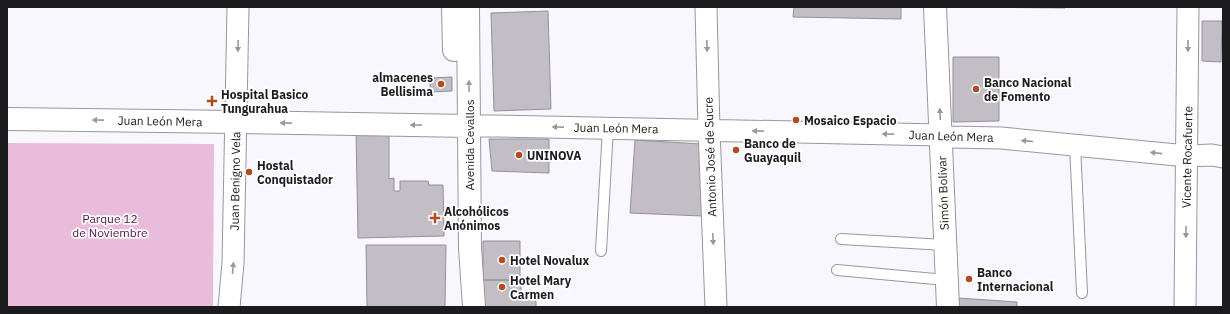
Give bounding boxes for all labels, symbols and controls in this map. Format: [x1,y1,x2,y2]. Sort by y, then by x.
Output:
one-way arrow [235,40,241,53]
one-way arrow [704,40,710,53]
one-way arrow [1185,40,1191,53]
place label: almacenes Bellisima [372,70,433,99]
place label: Banco Nacional de Fomento [984,75,1072,104]
marker: almacenes Bellisima [436,79,446,89]
one-way arrow [466,79,472,92]
marker: Banco Nacional de Fomento [971,84,981,94]
place label: Hospital Basico Tungurahua [221,87,309,116]
marker: Hospital Basico Tungurahua [206,95,218,107]
street label: Antonio José de Sucre [700,96,720,217]
street label: Avenida Cevallos [462,99,477,191]
street label: Vicente Rocafuerte [1179,105,1195,208]
one-way arrow [936,108,943,120]
street label: Juan León Mera [117,113,203,129]
place label: Mosaico Espacio [804,113,897,128]
marker: Mosaico Espacio [791,115,801,125]
one-way arrow [91,117,104,123]
one-way arrow [279,120,292,126]
street label: Juan León Mera [573,120,659,136]
one-way arrow [409,122,422,128]
one-way arrow [551,124,564,130]
street label: Juan León Mera [908,127,994,145]
one-way arrow [752,128,764,135]
street label: Juan Benigno Vela [227,131,243,231]
one-way arrow [881,131,894,137]
place label: Banco de Guayaquil [744,136,801,165]
one-way arrow [1021,137,1033,144]
marker: Banco de Guayaquil [731,145,741,155]
place label: UNINOVA [527,148,581,163]
marker: UNINOVA [514,150,524,160]
one-way arrow [1150,150,1162,157]
street label: Simón Bolívar [934,155,952,230]
place label: Hostal Conquistador [257,158,333,187]
marker: Hostal Conquistador [244,167,254,177]
place label: Alcohólicos Anónimos [444,204,509,233]
park label: Parque 12 de Noviembre [72,211,148,240]
marker: Alcohólicos Anónimos [429,212,441,224]
one-way arrow [1183,226,1189,239]
one-way arrow [710,233,716,246]
place label: Hotel Novalux [510,253,589,268]
marker: Hotel Novalux [497,255,507,265]
one-way arrow [229,262,236,274]
place label: Banco Internacional [977,265,1054,294]
place label: Hotel Mary Carmen [510,273,572,302]
marker: Banco Internacional [964,274,974,284]
marker: Hotel Mary Carmen [497,282,507,292]

